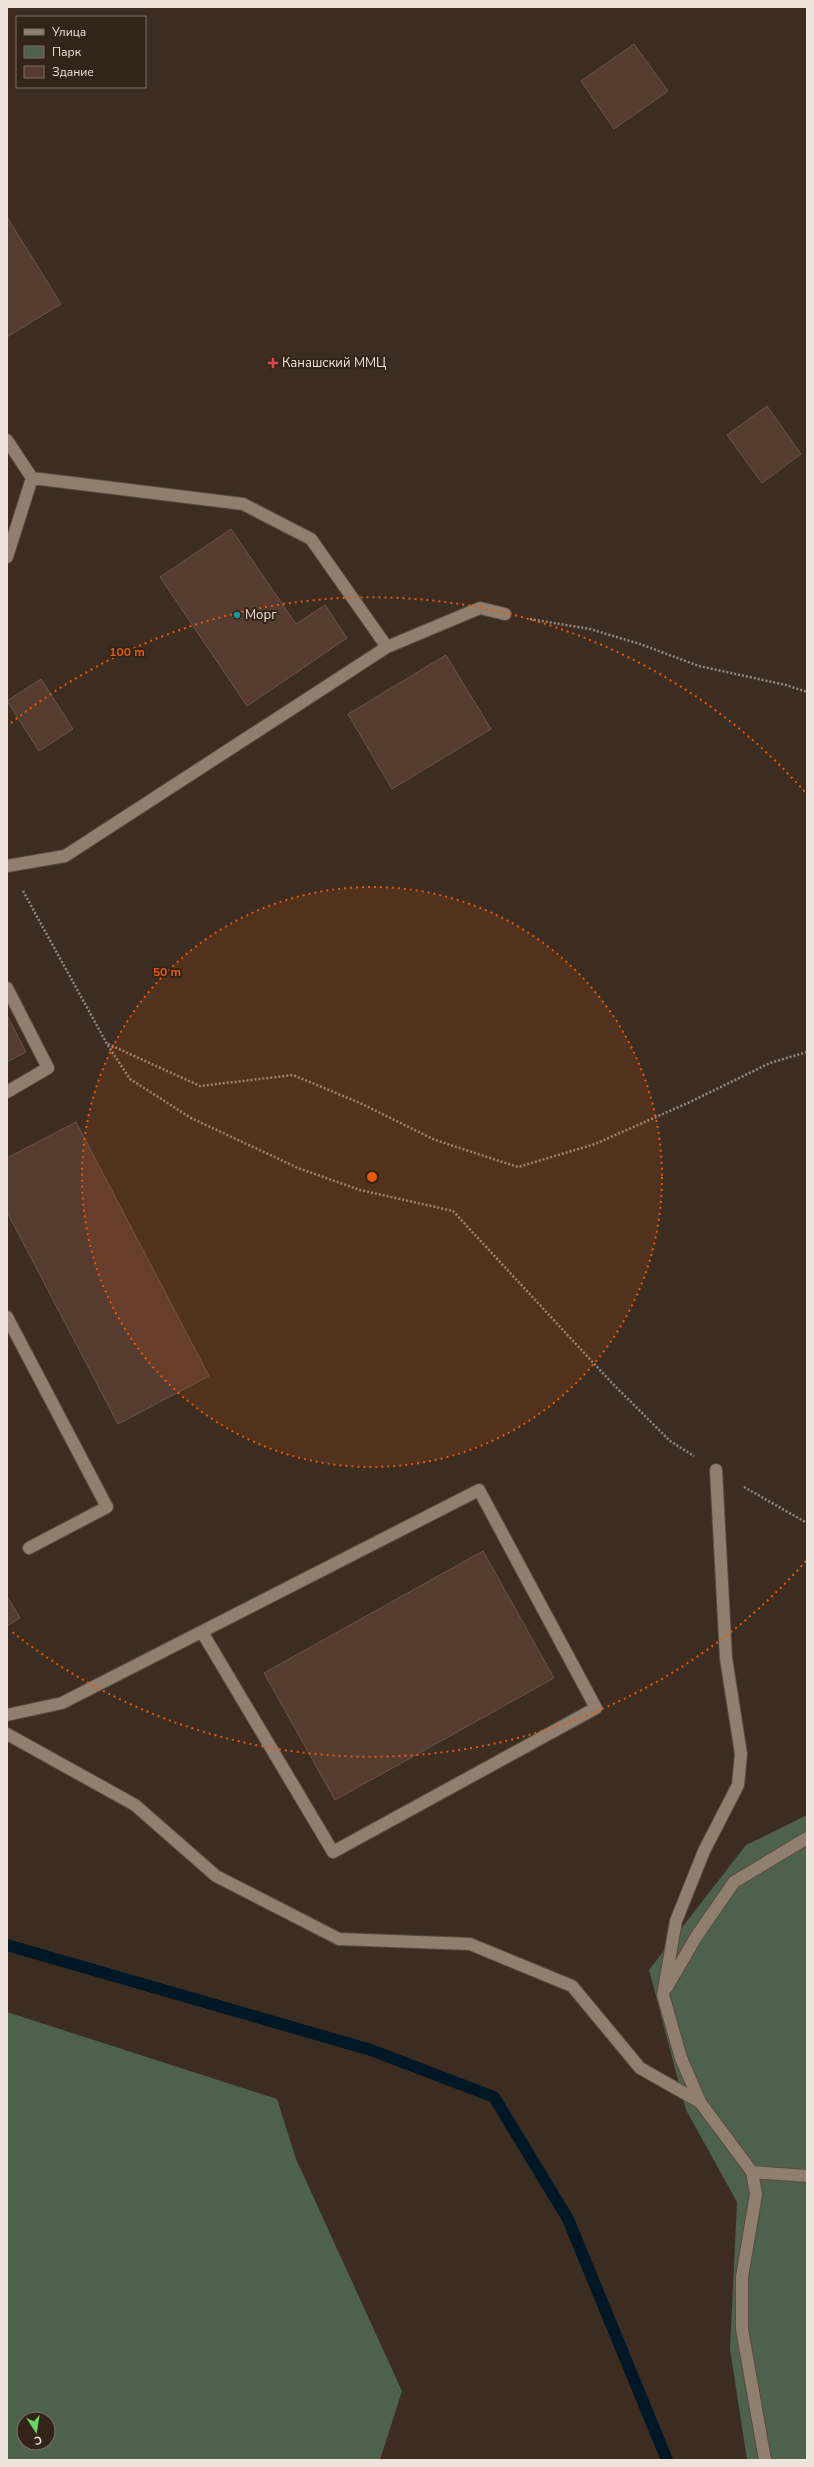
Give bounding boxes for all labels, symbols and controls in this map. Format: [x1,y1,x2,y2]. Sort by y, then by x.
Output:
legend [16,16,146,88]
text: Улица [51,24,86,40]
text: Парк [52,44,82,60]
text: Здание [52,64,94,80]
place label: Канашский ММЦ [282,354,386,372]
marker: Канашский ММЦ [267,357,279,369]
place label: Морг [245,606,277,624]
marker: Морг [232,610,242,620]
text: 100 m [109,644,145,660]
text: 50 m [153,964,181,980]
centre of rings [365,1170,379,1184]
north arrow [16,2411,56,2451]
text: С [32,2432,43,2449]

